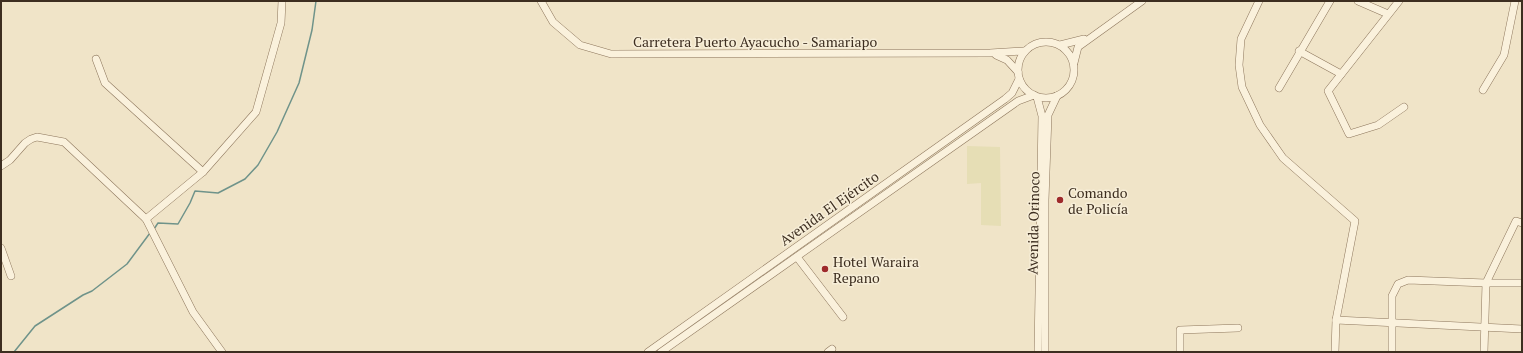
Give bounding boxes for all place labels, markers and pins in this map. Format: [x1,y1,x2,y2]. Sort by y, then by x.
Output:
place label: Comando de Policía [1068,183,1128,218]
marker: Comando de Policía [1055,195,1065,205]
place label: Hotel Waraira Repano [833,252,919,287]
marker: Hotel Waraira Repano [820,264,830,274]

